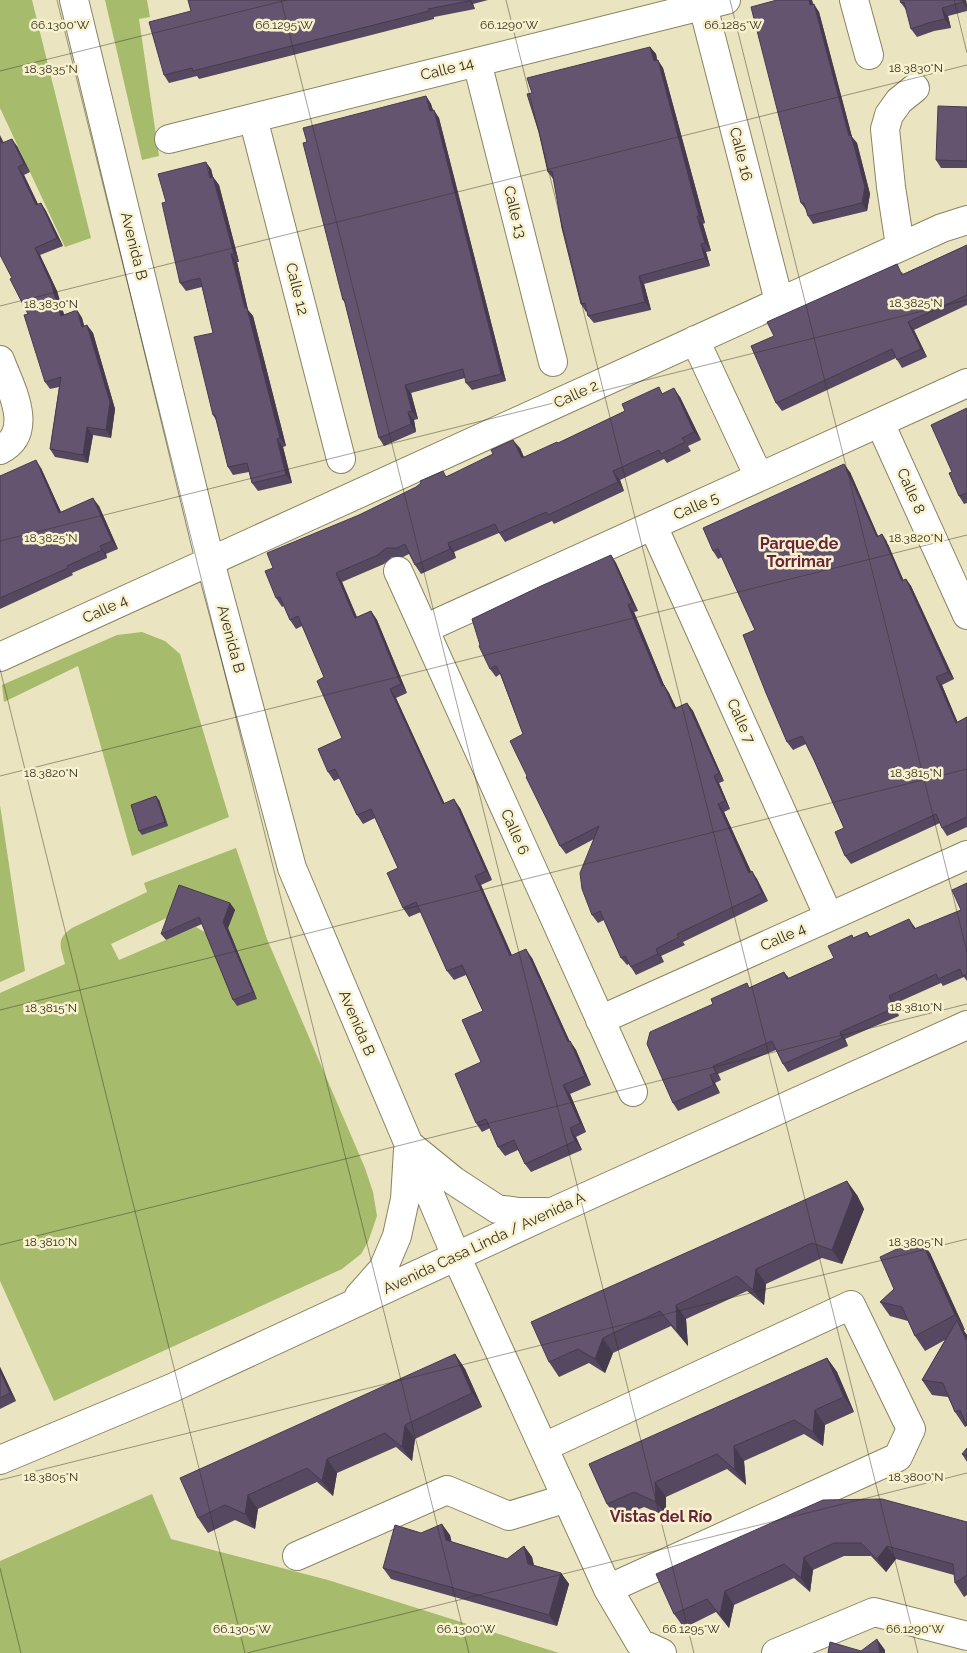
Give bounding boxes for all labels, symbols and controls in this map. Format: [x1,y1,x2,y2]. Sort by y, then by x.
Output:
text: 66.1300°W [31,18,90,32]
text: 66.1295°W [255,18,313,32]
text: 66.1290°W [480,18,538,32]
text: 66.1285°W [704,18,762,32]
street label: Calle 14 [419,54,475,84]
text: 18.3830°N [889,61,943,75]
text: 18.3835°N [24,62,78,76]
street label: Calle 16 [726,125,756,183]
street label: Calle 13 [500,184,530,240]
street label: Avenida B [117,210,151,282]
street label: Calle 12 [282,261,312,317]
text: 18.3825°N [889,296,943,310]
text: 18.3830°N [24,297,78,311]
street label: Calle 2 [551,376,601,412]
street label: Calle 8 [893,465,929,517]
street label: Calle 5 [671,488,721,524]
text: 18.3825°N [24,531,78,545]
text: 18.3820°N [889,531,943,545]
district label: Parque de Torrimar [760,534,839,571]
street label: Calle 4 [80,591,130,627]
street label: Avenida B [213,603,249,675]
street label: Calle 7 [723,696,759,746]
text: 18.3820°N [24,766,78,780]
text: 18.3815°N [890,766,942,780]
street label: Calle 6 [497,806,533,858]
street label: Calle 4 [758,919,808,955]
street label: Avenida B [335,987,379,1059]
text: 18.3810°N [890,1000,942,1014]
text: 18.3815°N [25,1001,77,1015]
street label: Avenida Casa Linda / Avenida A [380,1188,588,1298]
text: 18.3810°N [25,1235,77,1249]
text: 18.3805°N [889,1235,943,1249]
text: 18.3805°N [24,1470,78,1484]
text: 18.3800°N [889,1470,943,1484]
district label: Vistas del Río [610,1507,713,1526]
text: 66.1305°W [213,1622,271,1636]
text: 66.1300°W [437,1622,496,1636]
text: 66.1295°W [662,1622,720,1636]
text: 66.1290°W [886,1622,944,1636]

